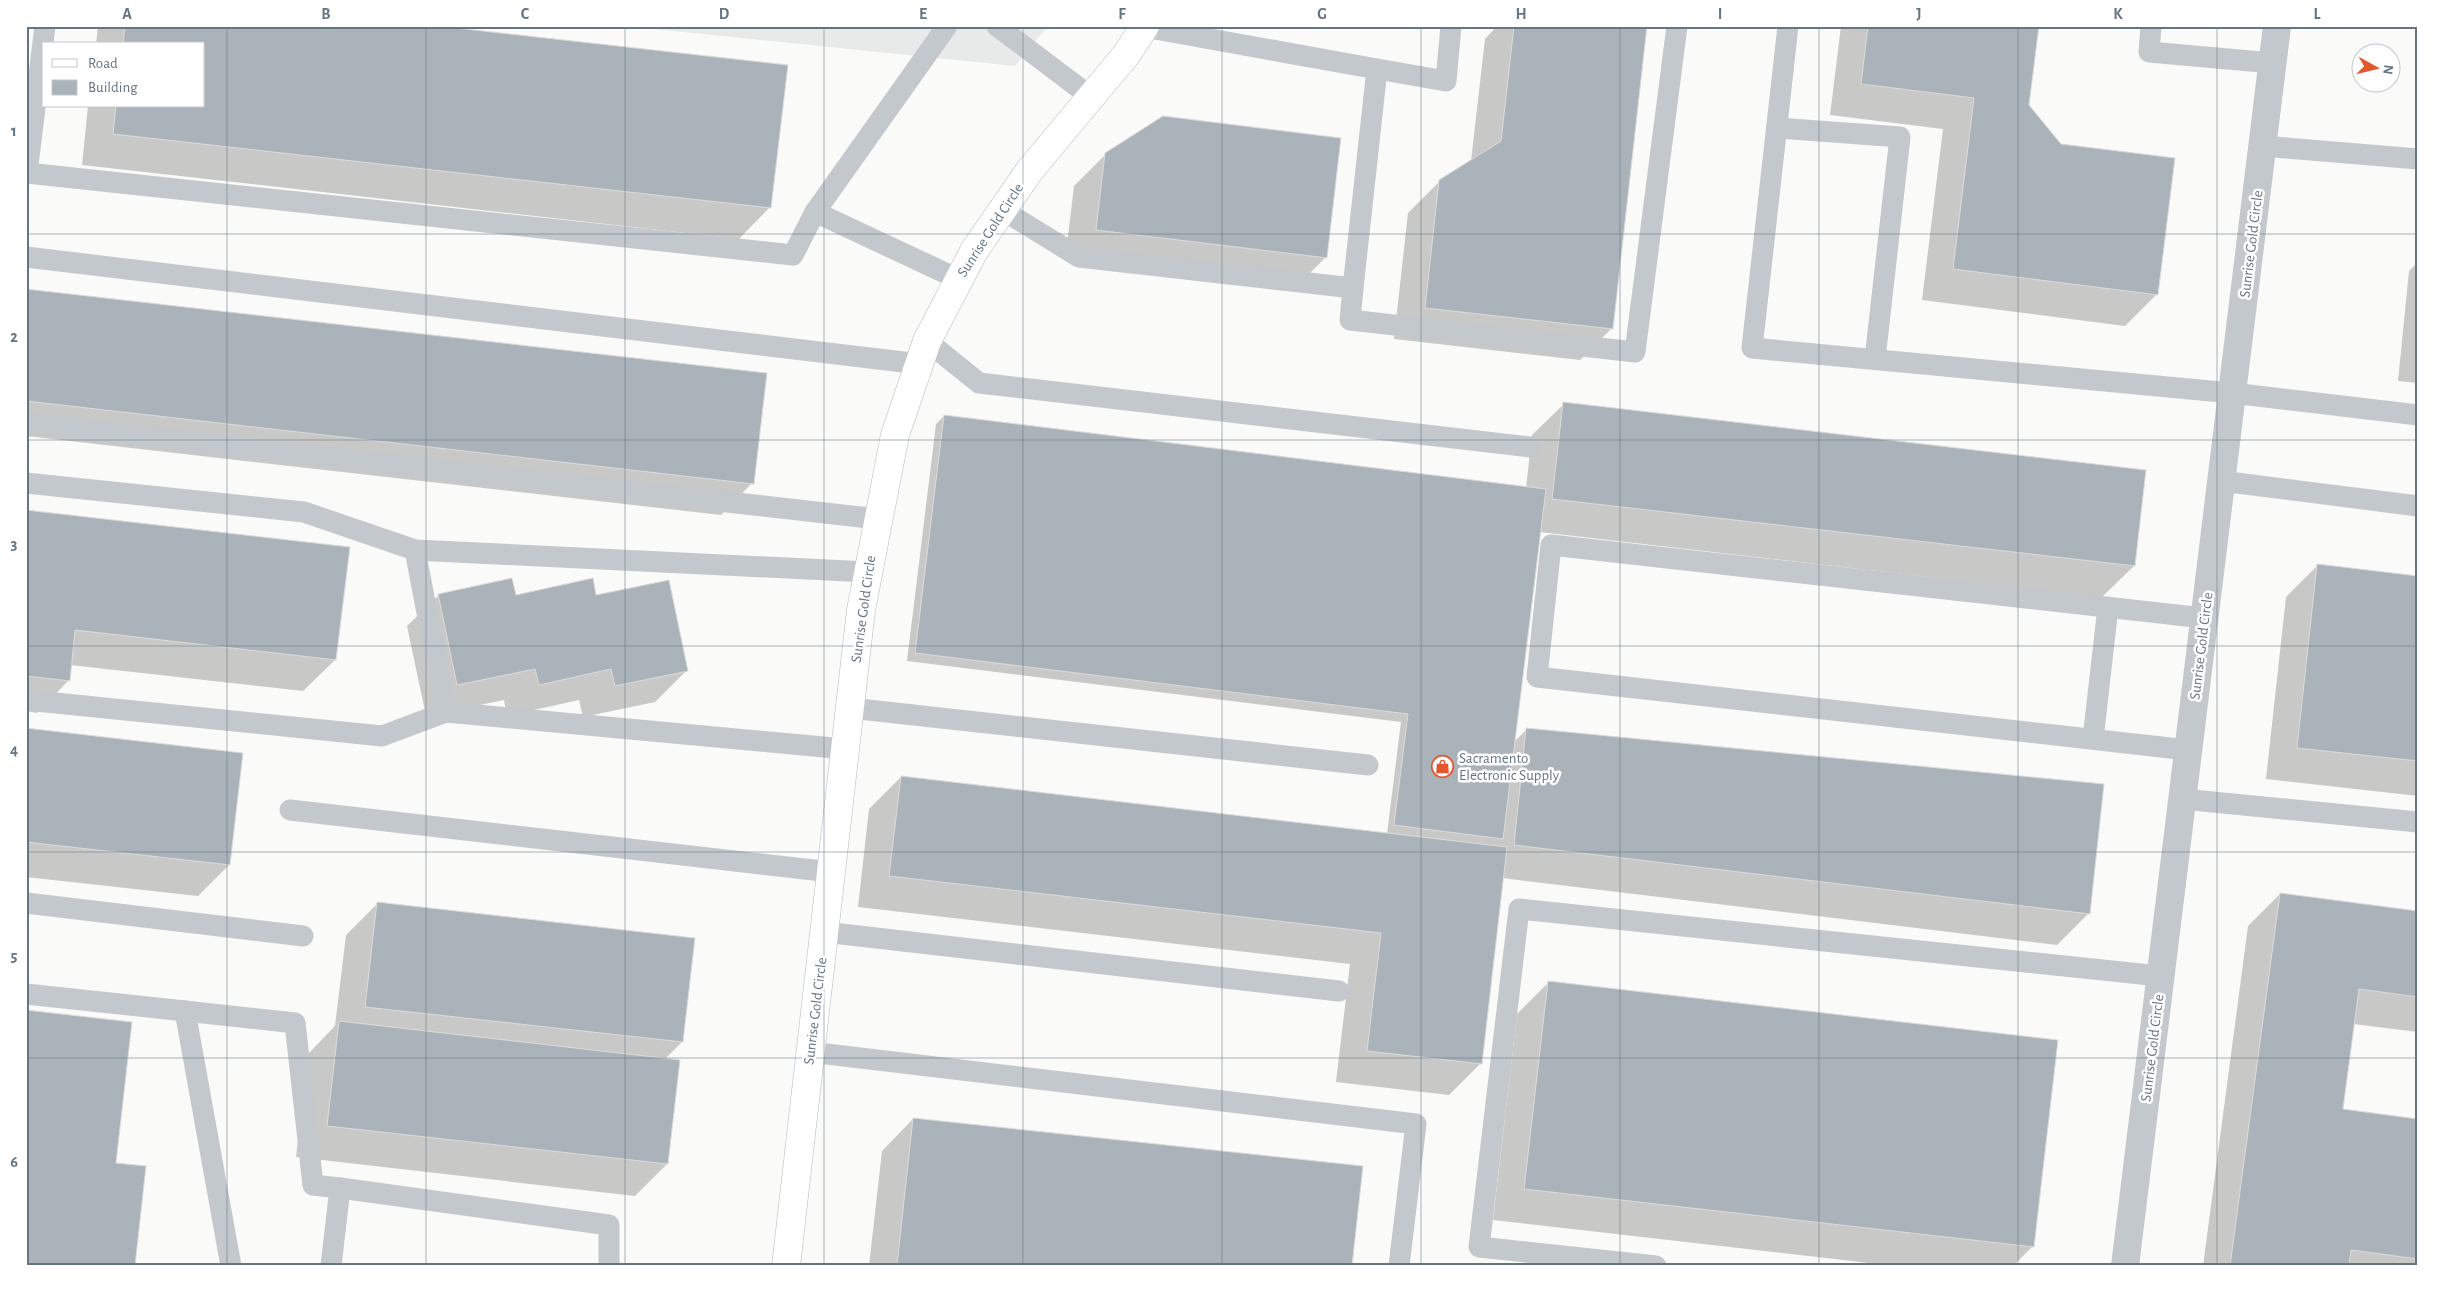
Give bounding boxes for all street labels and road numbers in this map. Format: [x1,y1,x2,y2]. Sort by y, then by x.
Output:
street label: Sunrise Gold Circle [955,181,1026,280]
street label: Sunrise Gold Circle [2237,189,2266,299]
street label: Sunrise Gold Circle [849,554,878,664]
street label: Sunrise Gold Circle [2187,591,2216,701]
street label: Sunrise Gold Circle [801,956,830,1066]
street label: Sunrise Gold Circle [2138,993,2167,1103]

